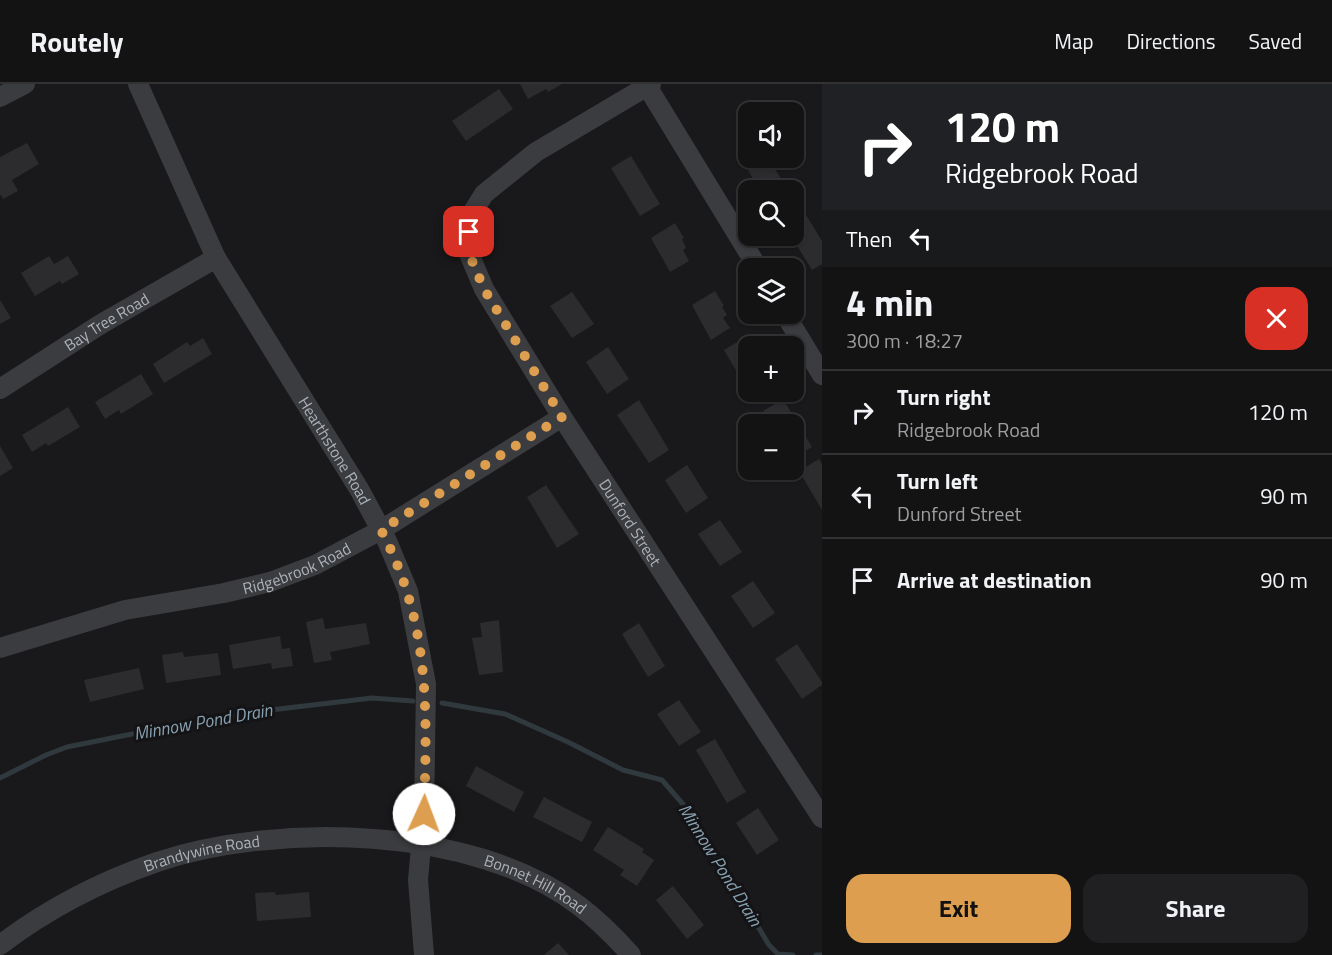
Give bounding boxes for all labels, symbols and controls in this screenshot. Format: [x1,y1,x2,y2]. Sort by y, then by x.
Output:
text: Routely [30,20,124,63]
text: Map [1054,25,1094,57]
text: Directions [1127,25,1216,57]
text: Saved [1249,25,1302,57]
text: 120 m [945,94,1060,158]
map controls [738,102,804,480]
button: sound [738,102,804,168]
icon: right [846,108,924,186]
text: Ridgebrook Road [945,152,1138,193]
button: search [738,180,804,246]
pin [443,206,494,257]
icon: arrive [452,215,485,248]
text: Then [846,222,892,256]
icon: left [904,222,937,255]
button: layers [738,258,804,324]
text: 4 min [846,275,933,330]
street label: Bay Tree Road [59,287,154,357]
button: close [1245,287,1308,350]
text: 300 m · 18:27 [846,325,963,356]
button: + [738,336,804,402]
text: Turn right [897,380,991,414]
street label: Hearthstone Road [293,392,377,509]
text: 120 m [1248,395,1308,429]
icon: right [846,396,879,429]
button: − [738,414,804,480]
text: Ridgebrook Road [897,414,1040,445]
text: Turn left [897,464,978,498]
street label: Dunford Street [593,474,668,571]
text: 90 m [1260,479,1308,513]
icon: left [846,480,879,513]
text: Dunford Street [897,498,1021,529]
street label: Ridgebrook Road [240,536,355,600]
text: Arrive at destination [897,563,1092,597]
text: 90 m [1260,563,1308,597]
icon: arrive [846,564,879,597]
water label: Minnow Pond Drain [132,696,275,747]
position arrow [392,782,456,846]
water label: Minnow Pond Drain [672,798,770,932]
street label: Brandywine Road [140,829,261,878]
street label: Bonnet Hill Road [481,848,592,920]
button: Exit [846,874,1071,943]
button: Share [1083,874,1308,943]

